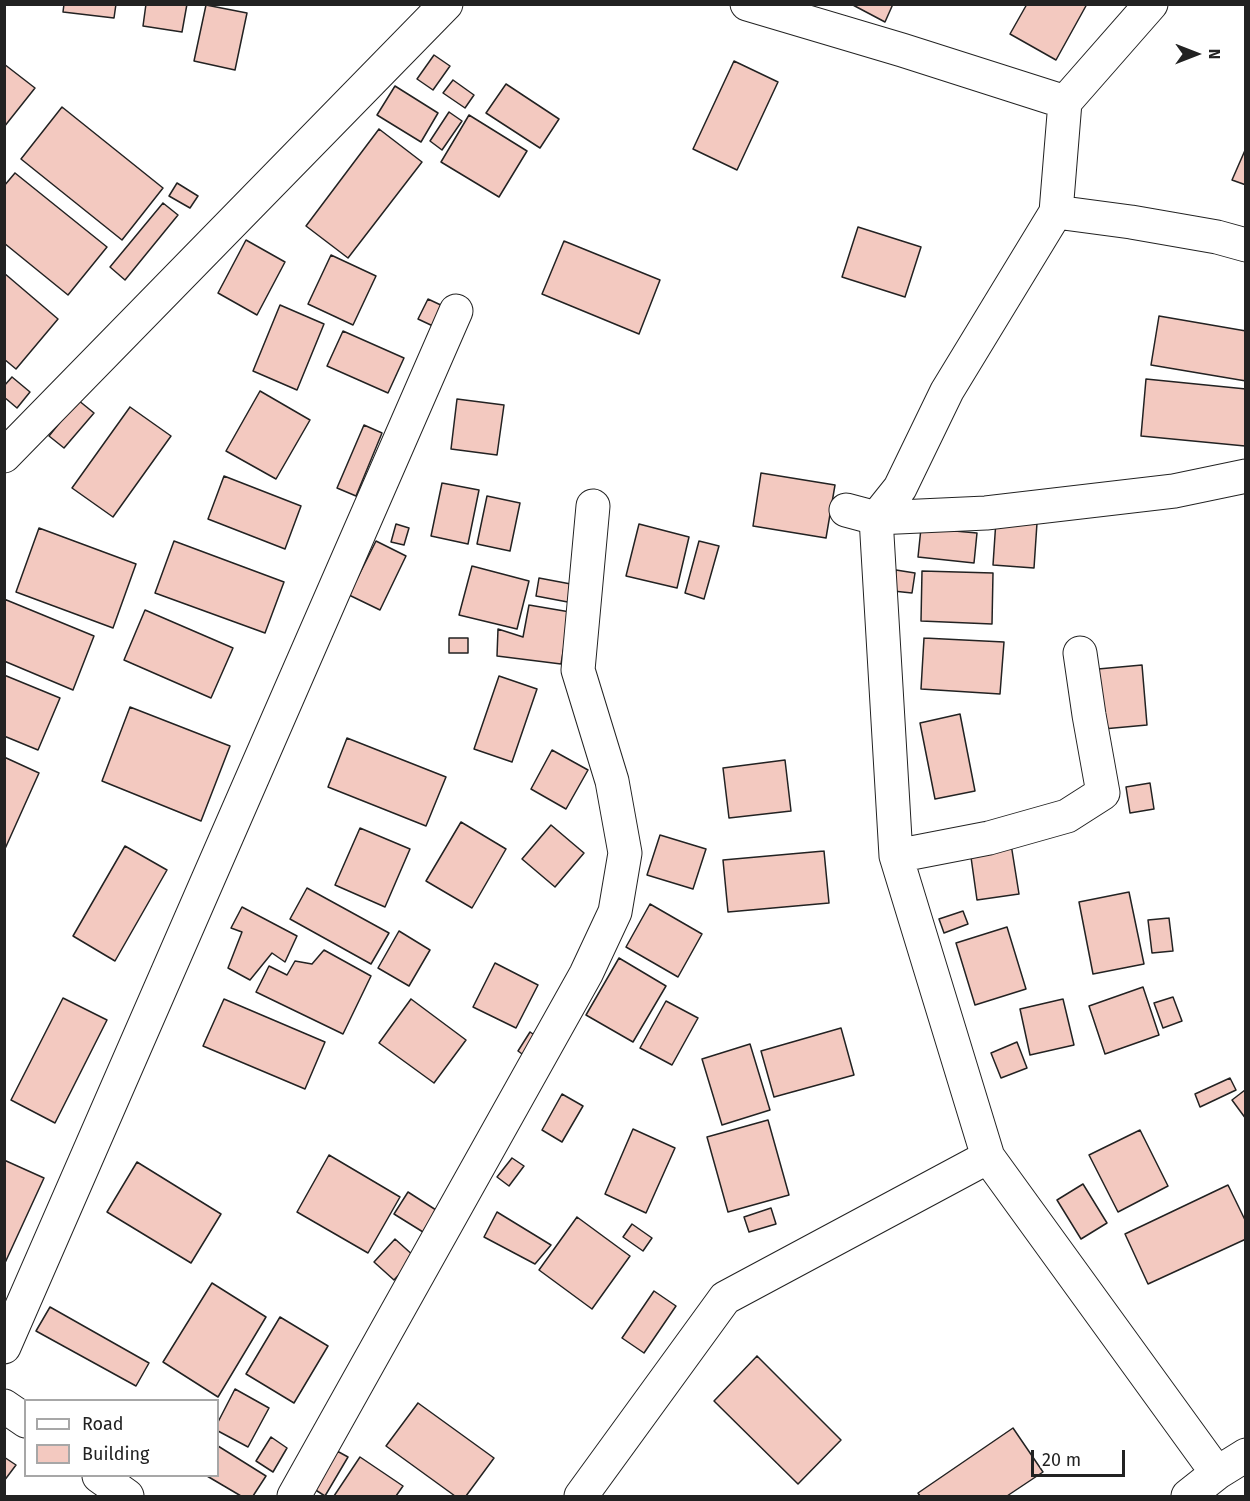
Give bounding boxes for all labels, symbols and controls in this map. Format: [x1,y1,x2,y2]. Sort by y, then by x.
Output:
north arrow [1166,24,1226,84]
text: N [1205,49,1224,59]
legend [24,1399,219,1477]
text: Road [82,1413,124,1435]
scale bar [1034,1438,1128,1476]
text: Building [82,1443,149,1465]
text: 20 m [1042,1449,1081,1471]

